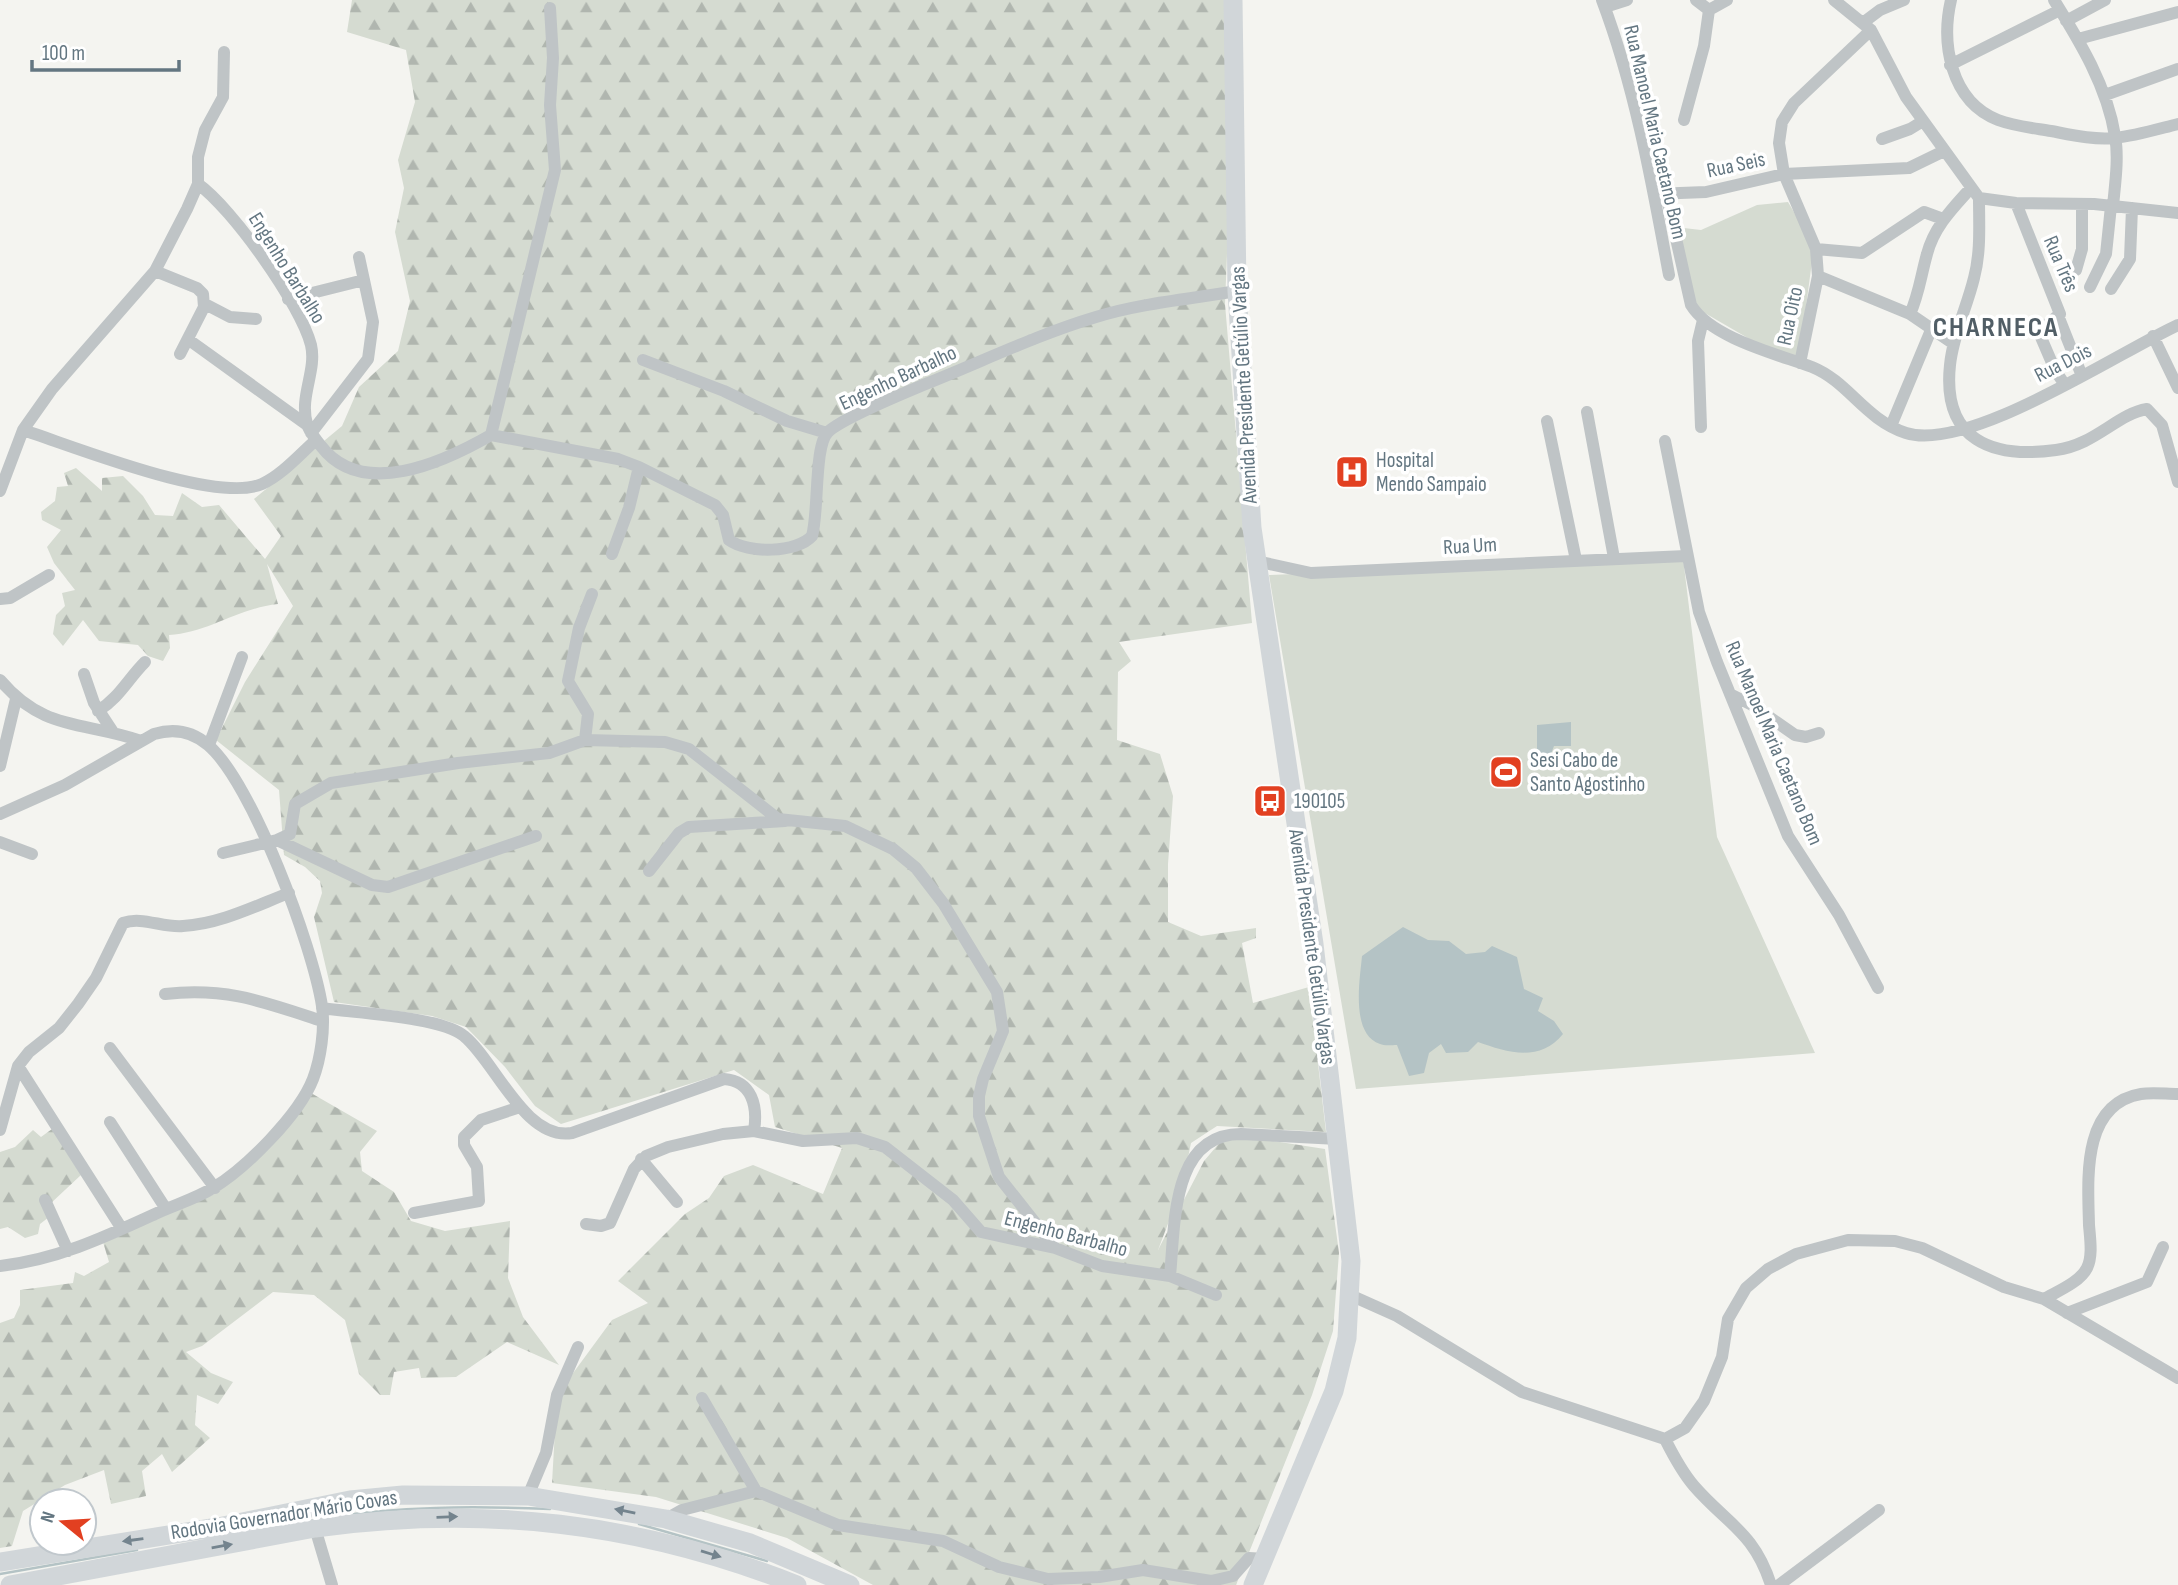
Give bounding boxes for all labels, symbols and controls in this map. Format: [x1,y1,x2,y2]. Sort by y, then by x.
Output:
street label: Rua Manoel Maria Caetano Bom [1618,22,1692,242]
scale bar [32,28,178,72]
text: 100 m [42,41,85,66]
street label: Rua Seis [1705,147,1767,183]
street label: Engenho Barbalho [243,208,331,328]
street label: Rua Três [2038,232,2084,296]
street label: Avenida Presidente Getúlio Vargas [1225,266,1263,505]
street label: Rua Oito [1772,284,1808,348]
district label: CHARNECA [1933,311,2059,344]
street label: Rua Dois [2030,338,2096,388]
street label: Engenho Barbalho [835,340,961,416]
place label: Hospital Mendo Sampaio [1376,448,1487,497]
hospital icon: Hospital Mendo Sampaio [1333,453,1371,491]
street label: Rua Um [1442,532,1498,560]
street label: Rua Manoel Maria Caetano Bom [1720,637,1828,849]
place label: Sesi Cabo de Santo Agostinho [1530,748,1645,797]
sports icon: Sesi Cabo de Santo Agostinho [1487,753,1525,791]
bus stop icon: 190105 [1251,782,1289,820]
place label: 190105 [1294,789,1345,814]
street label: Avenida Presidente Getúlio Vargas [1283,827,1341,1066]
street label: Engenho Barbalho [1002,1206,1130,1262]
street label: Rodovia Governador Mário Covas [169,1485,399,1545]
north arrow [28,1487,98,1557]
one-way arrow [614,1505,636,1516]
text: N [36,1509,61,1526]
one-way arrow [436,1512,458,1523]
one-way arrow [122,1534,144,1545]
one-way arrow [211,1541,233,1552]
one-way arrow [700,1549,721,1560]

